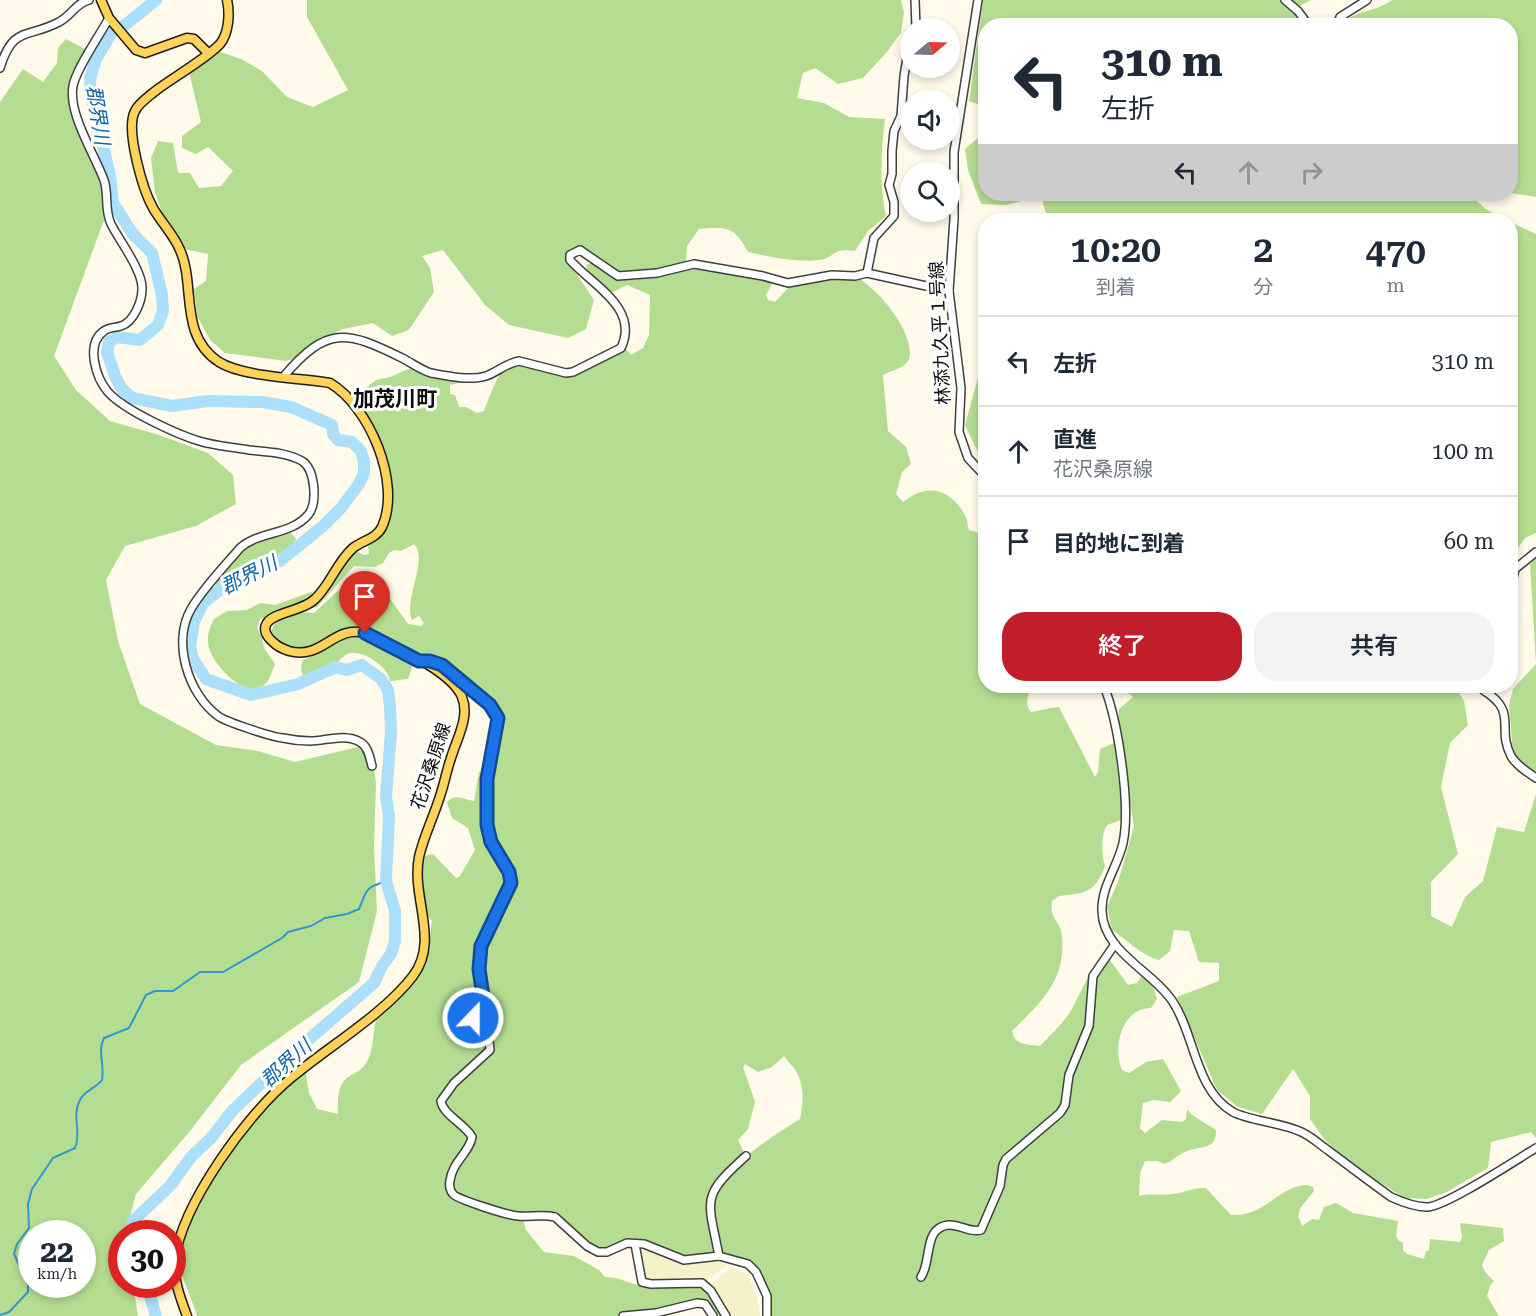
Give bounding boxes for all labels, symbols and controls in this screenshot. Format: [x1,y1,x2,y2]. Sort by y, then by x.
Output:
north arrow [900,18,960,78]
map controls [900,18,960,222]
text: 310 m [1101,37,1223,86]
icon: left [1002,42,1080,120]
water label: 郡界川 [81,83,115,148]
button: sound [900,90,960,150]
text: 左折 [1101,93,1155,125]
icon: left [1169,156,1202,189]
icon: ahead [1232,156,1265,189]
icon: right [1295,156,1328,189]
button: search [900,162,960,222]
text: 10:20 [1070,229,1161,271]
text: 2 [1253,229,1273,271]
text: 470 [1365,231,1426,273]
street label: 林添九久平１号線 [925,261,954,405]
text: m [1387,273,1405,297]
text: 到着 [1096,275,1136,299]
text: 分 [1253,275,1273,299]
icon: left [1002,345,1035,378]
text: 310 m [1431,349,1494,374]
text: 左折 [1053,351,1097,376]
district label: 加茂川町 [353,387,437,411]
text: 直進 [1053,427,1097,452]
icon: ahead [1002,435,1035,468]
text: 100 m [1431,439,1494,464]
text: 花沢桑原線 [1053,457,1153,481]
icon: arrive [1002,525,1035,558]
text: 60 m [1444,529,1494,554]
text: 目的地に到着 [1053,531,1185,556]
water label: 郡界川 [217,550,283,599]
pin [339,571,390,633]
icon: arrive [348,580,381,613]
button: 終了 [1002,612,1242,681]
button: 共有 [1254,612,1494,681]
street label: 花沢桑原線 [407,720,454,812]
position arrow [441,986,505,1050]
water label: 郡界川 [256,1033,318,1092]
speed limit sign: 30 [108,1220,186,1298]
text: 22 [40,1234,74,1269]
text: km/h [37,1265,77,1283]

